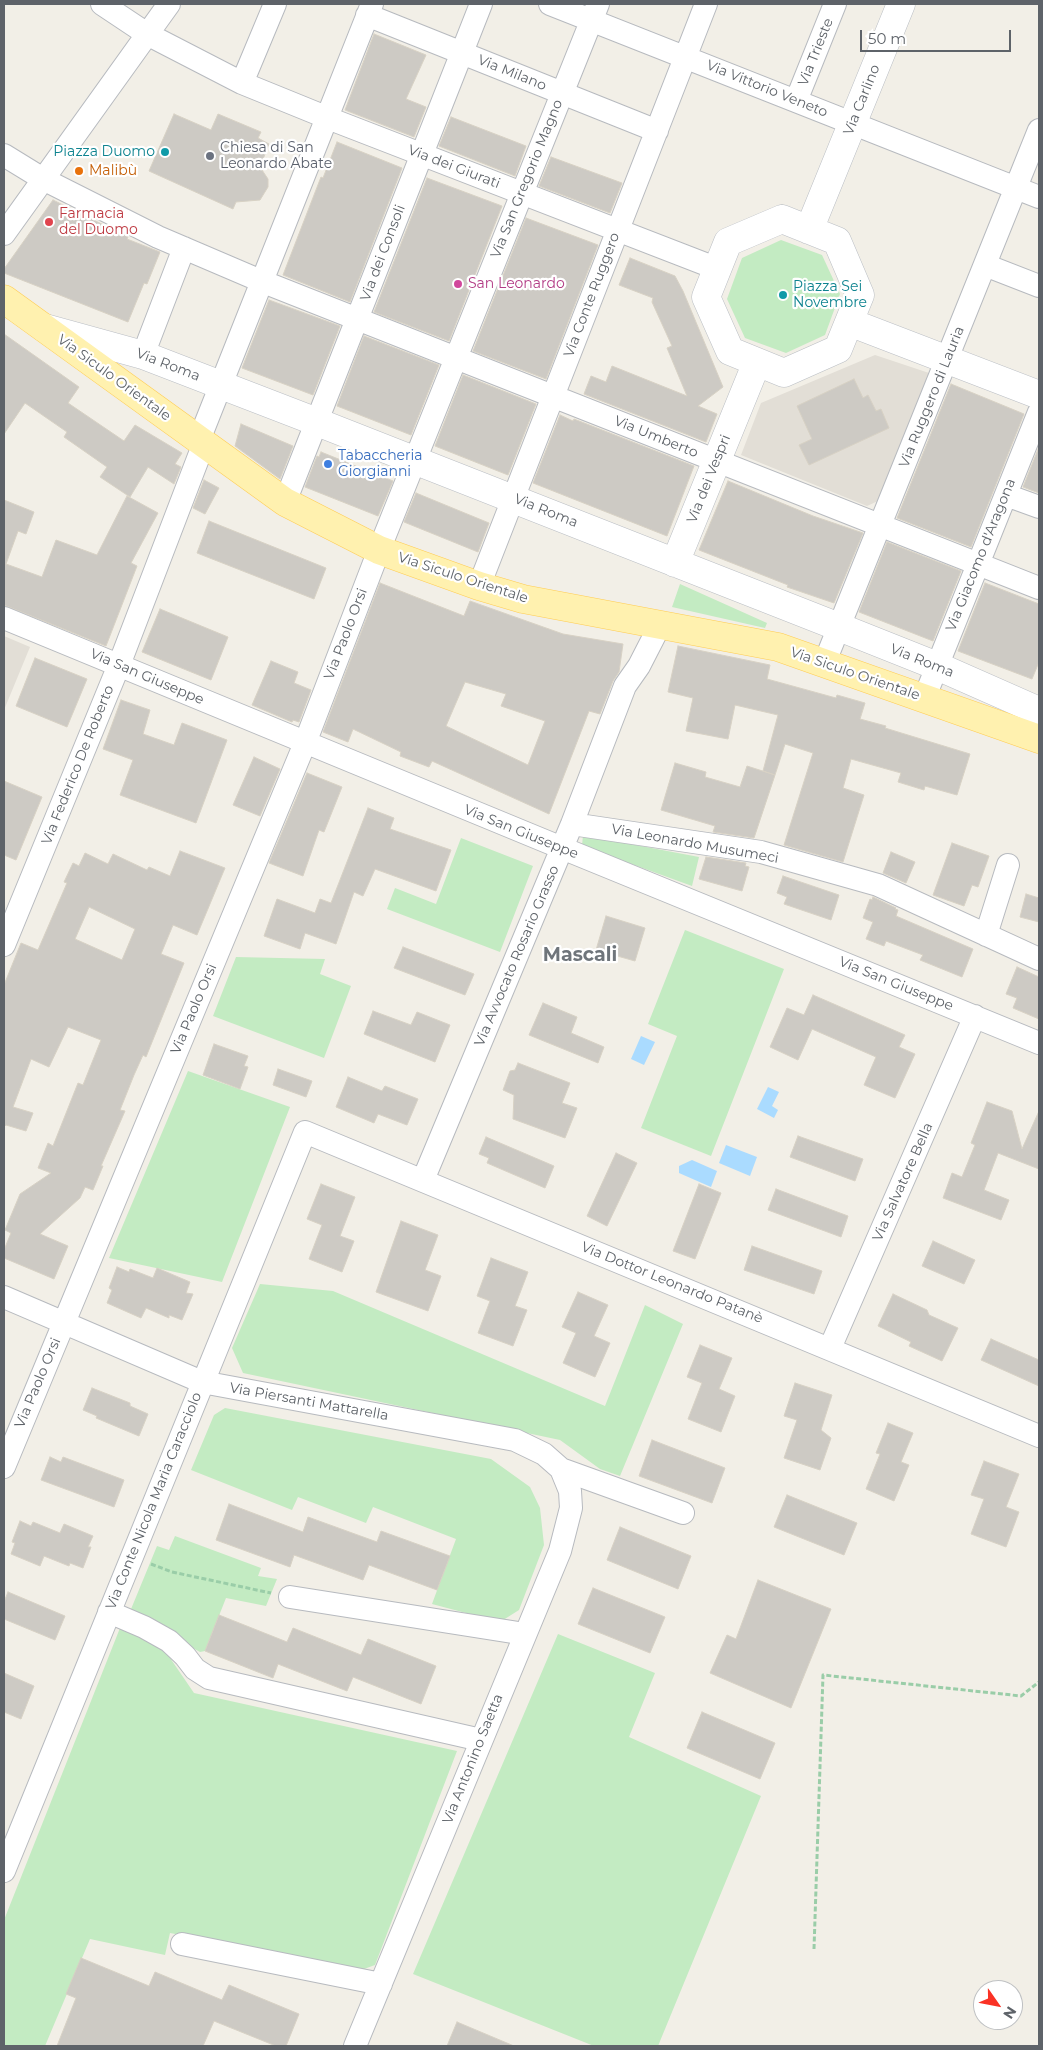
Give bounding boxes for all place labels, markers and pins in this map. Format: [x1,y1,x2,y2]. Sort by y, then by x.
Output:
place label: Chiesa di San Leonardo Abate [220,140,332,172]
place label: Piazza Duomo [53,144,155,160]
marker: Piazza Duomo [159,146,171,158]
marker: Chiesa di San Leonardo Abate [204,150,216,162]
place label: Malibù [89,163,137,179]
marker: Malibù [73,165,85,177]
place label: Farmacia del Duomo [59,206,138,238]
marker: Farmacia del Duomo [43,216,55,228]
place label: San Leonardo [468,276,565,292]
marker: San Leonardo [452,278,464,290]
place label: Piazza Sei Novembre [793,279,867,312]
marker: Piazza Sei Novembre [777,289,789,301]
place label: Tabaccheria Giorgianni [338,448,423,481]
marker: Tabaccheria Giorgianni [322,458,334,470]

